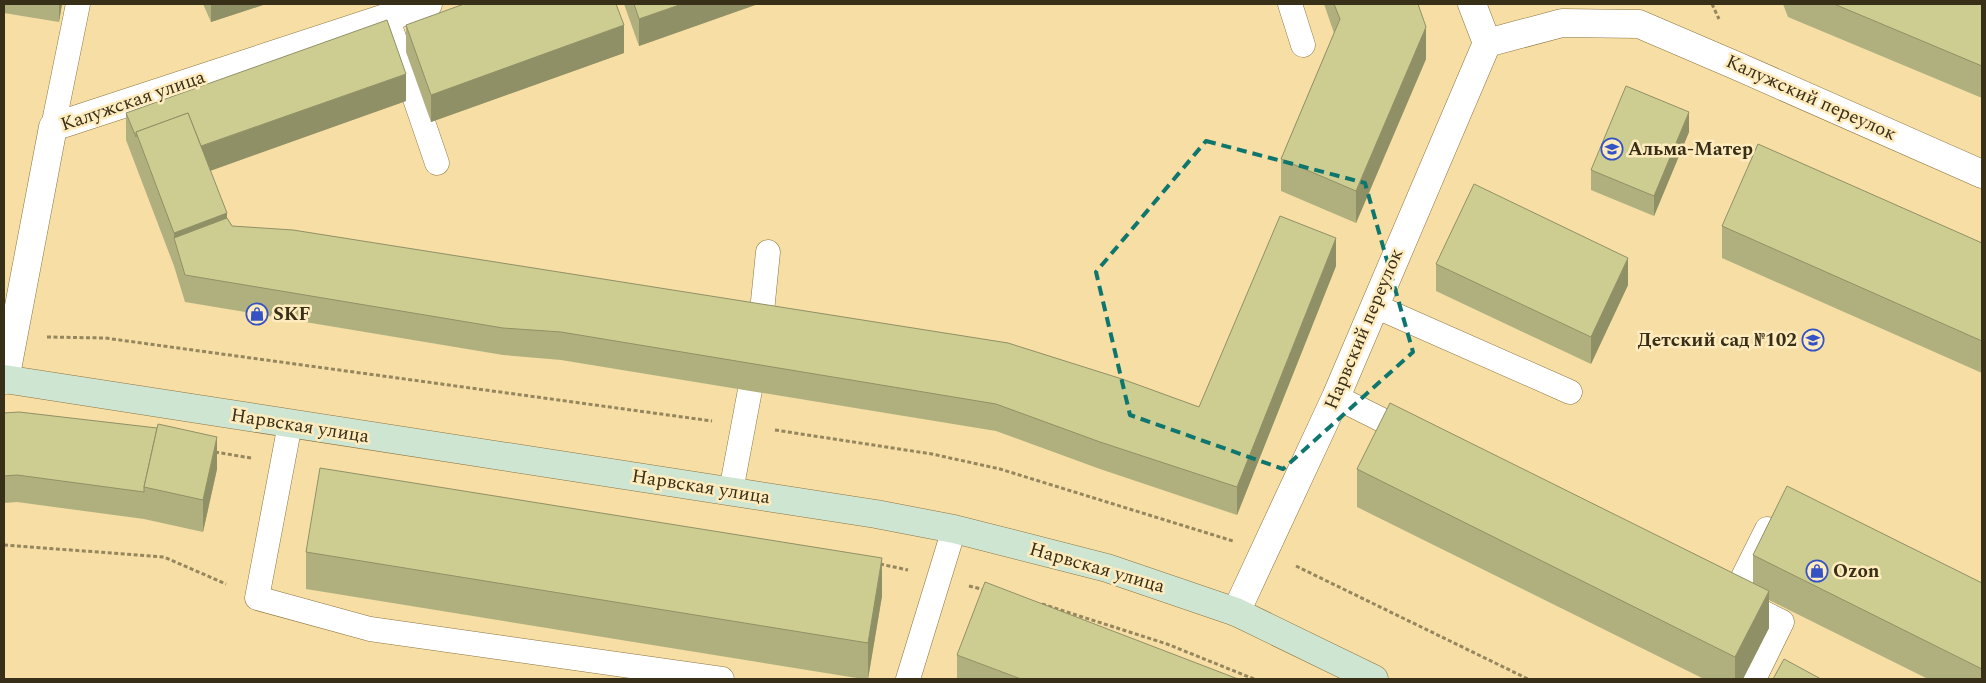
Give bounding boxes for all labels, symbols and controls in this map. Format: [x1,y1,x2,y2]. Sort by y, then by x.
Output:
street label: Калужский переулок [1721,47,1901,149]
street label: Калужская улица [57,62,210,139]
place label: Альма-Матер [1628,135,1753,164]
school or university icon: Альма-Матер [1600,137,1624,161]
street label: Нарвский переулок [1317,243,1411,414]
place label: SKF [273,300,311,329]
shop icon: SKF [245,302,269,326]
place label: Детский сад №102 [1638,326,1797,355]
school or university icon: Детский сад №102 [1801,328,1825,352]
street label: Нарвская улица [229,401,372,451]
street label: Нарвская улица [630,462,773,512]
street label: Нарвская улица [1026,535,1169,601]
place label: Ozon [1833,557,1880,586]
shop icon: Ozon [1805,559,1829,583]

